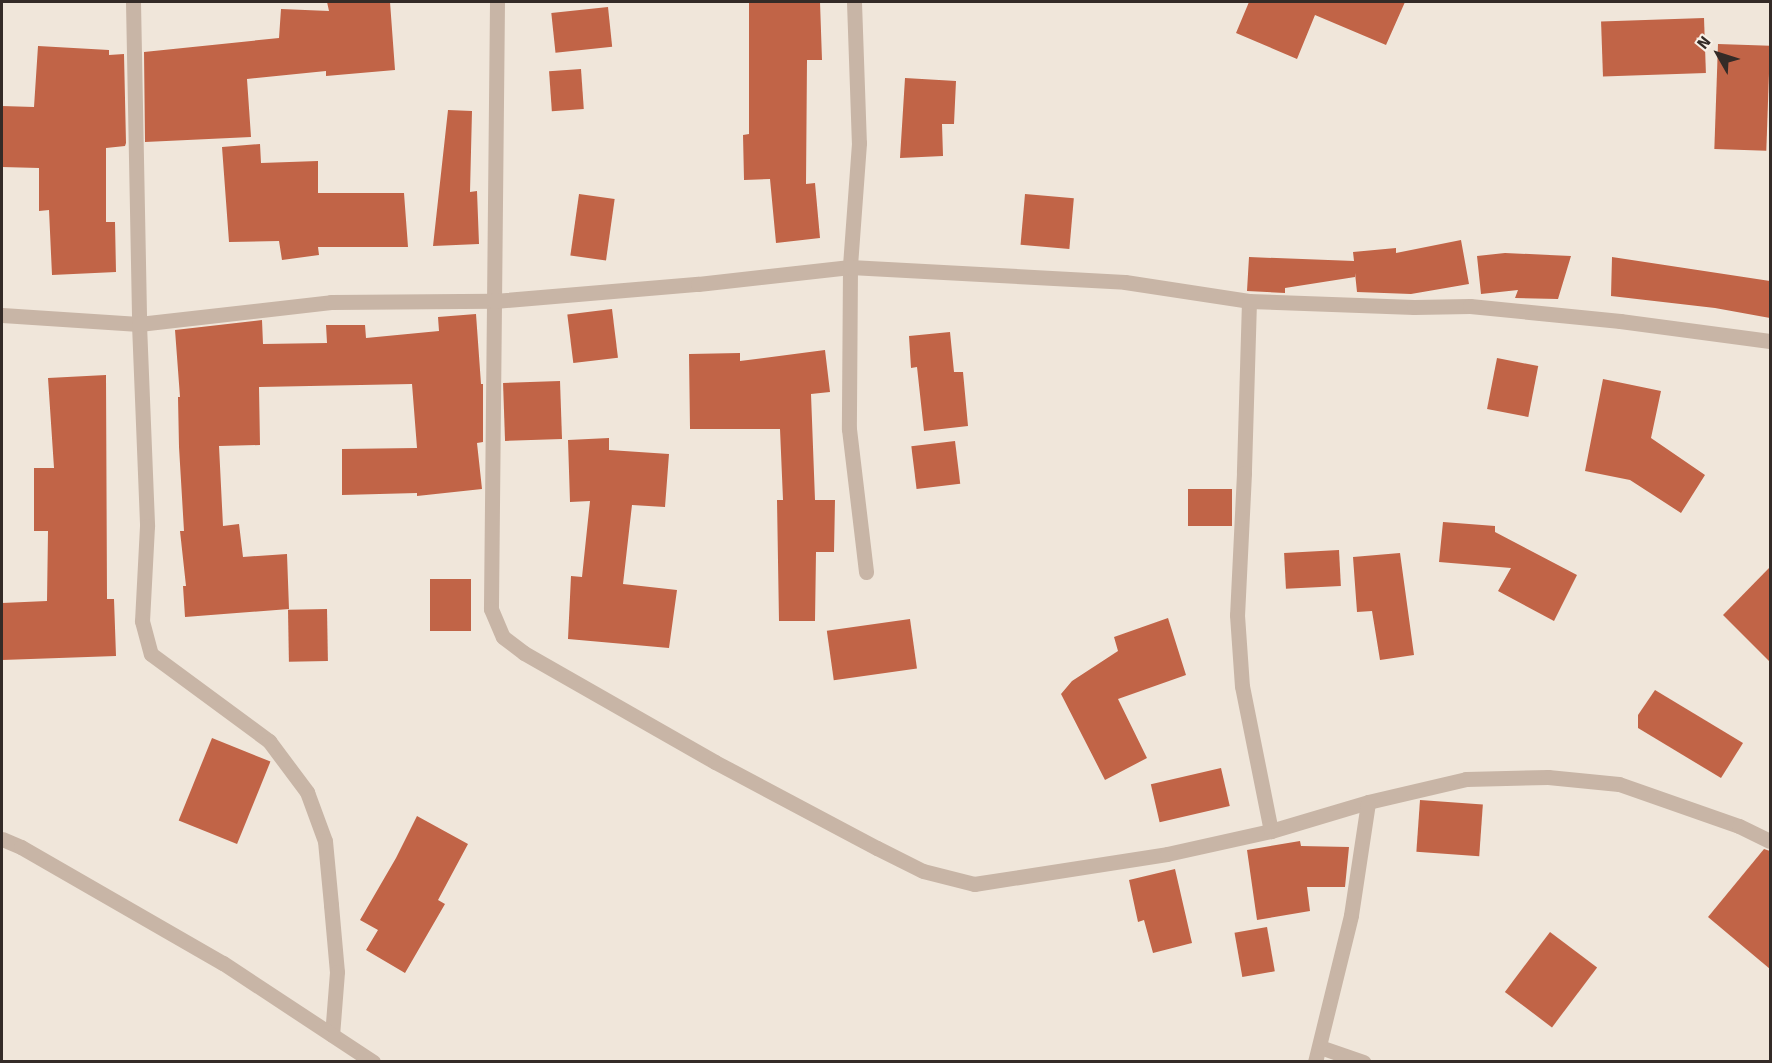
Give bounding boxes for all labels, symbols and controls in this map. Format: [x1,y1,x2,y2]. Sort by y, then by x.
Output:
north arrow [1688,24,1748,84]
text: N [1693,32,1715,53]

